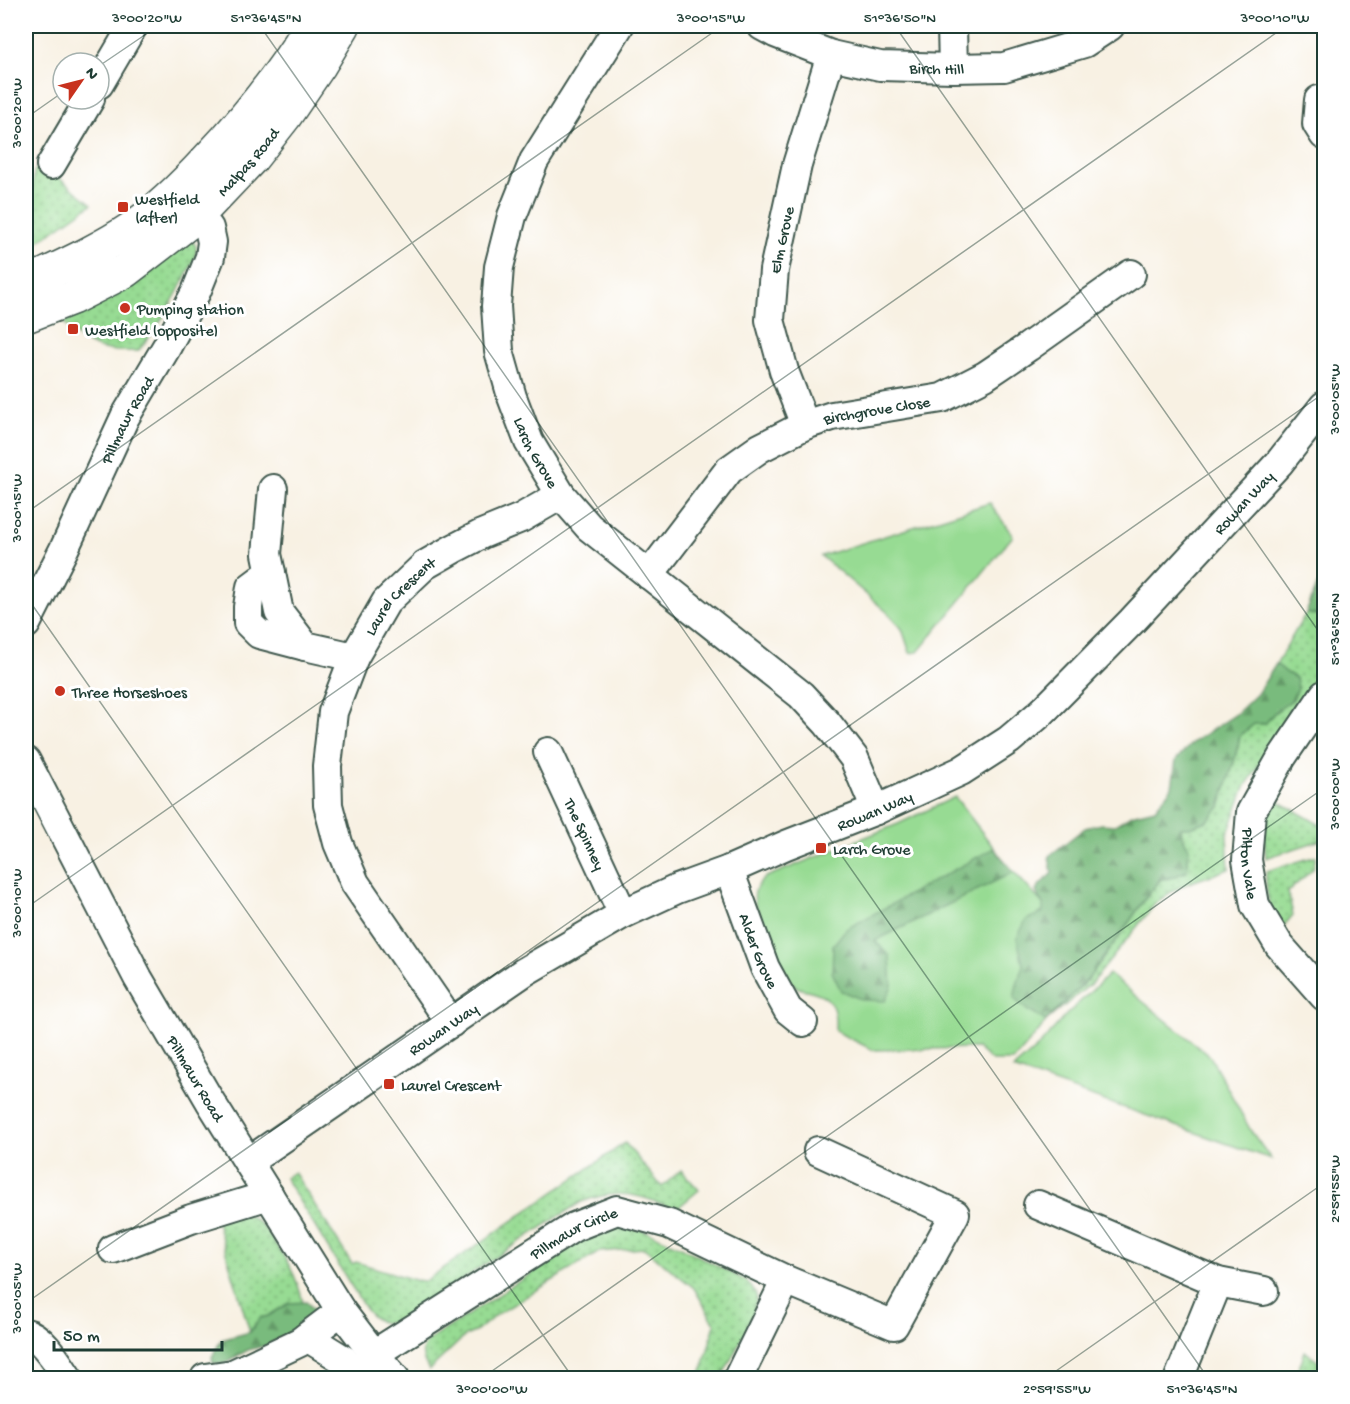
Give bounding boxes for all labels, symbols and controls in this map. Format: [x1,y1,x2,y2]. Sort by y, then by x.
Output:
text: 3°00'20"W [111,10,182,28]
text: 51°36'45"N [231,10,302,28]
text: 3°00'15"W [676,10,745,28]
text: 51°36'50"N [864,10,936,28]
text: 3°00'10"W [1240,10,1310,28]
north arrow [51,51,111,111]
street label: Birch Hill [908,61,964,81]
text: N [80,65,102,85]
text: 3°00'20"W [9,78,27,149]
street label: Malpas Road [215,124,286,202]
place label: Westfield (after) [135,192,200,229]
marker: Westfield (after) [116,200,130,214]
street label: Elm Grove [767,204,801,276]
marker: Pumping station [118,301,132,315]
place label: Pumping station [136,302,244,321]
marker: Westfield (opposite) [66,322,80,336]
place label: Westfield (opposite) [85,323,218,342]
text: 3°00'05"W [1327,363,1345,435]
street label: Pillmawr Road [98,372,161,468]
street label: Birchgrove Close [820,394,933,432]
street label: Larch Grove [508,415,561,493]
street label: Rowan Way [1211,469,1280,540]
text: 3°00'15"W [9,474,27,543]
street label: Laurel Crescent [363,554,441,640]
text: 51°36'50"N [1327,593,1345,665]
marker: Three Horseshoes [53,684,67,698]
place label: Three Horseshoes [71,685,188,704]
text: 3°00'00"W [1327,758,1345,831]
street label: Rowan Way [835,788,916,837]
street label: The Spinney [557,795,607,874]
street label: Pilton Vale [1234,826,1260,902]
marker: Larch Grove [814,841,828,855]
place label: Larch Grove [833,842,911,861]
text: 3°00'10"W [9,868,27,938]
street label: Alder Grove [733,911,781,994]
street label: Rowan Way [406,1001,483,1062]
street label: Pillmawr Road [160,1032,227,1128]
marker: Laurel Crescent [382,1077,396,1091]
place label: Laurel Crescent [401,1078,502,1097]
text: 2°59'55"W [1327,1155,1345,1223]
street label: Pillmawr Circle [527,1204,622,1266]
text: 3°00'05"W [9,1262,27,1334]
scale bar [54,1314,222,1352]
text: 50 m [63,1327,100,1348]
text: 3°00'00"W [455,1381,528,1399]
text: 2°59'55"W [1023,1381,1091,1399]
text: 51°36'45"N [1167,1381,1238,1399]

